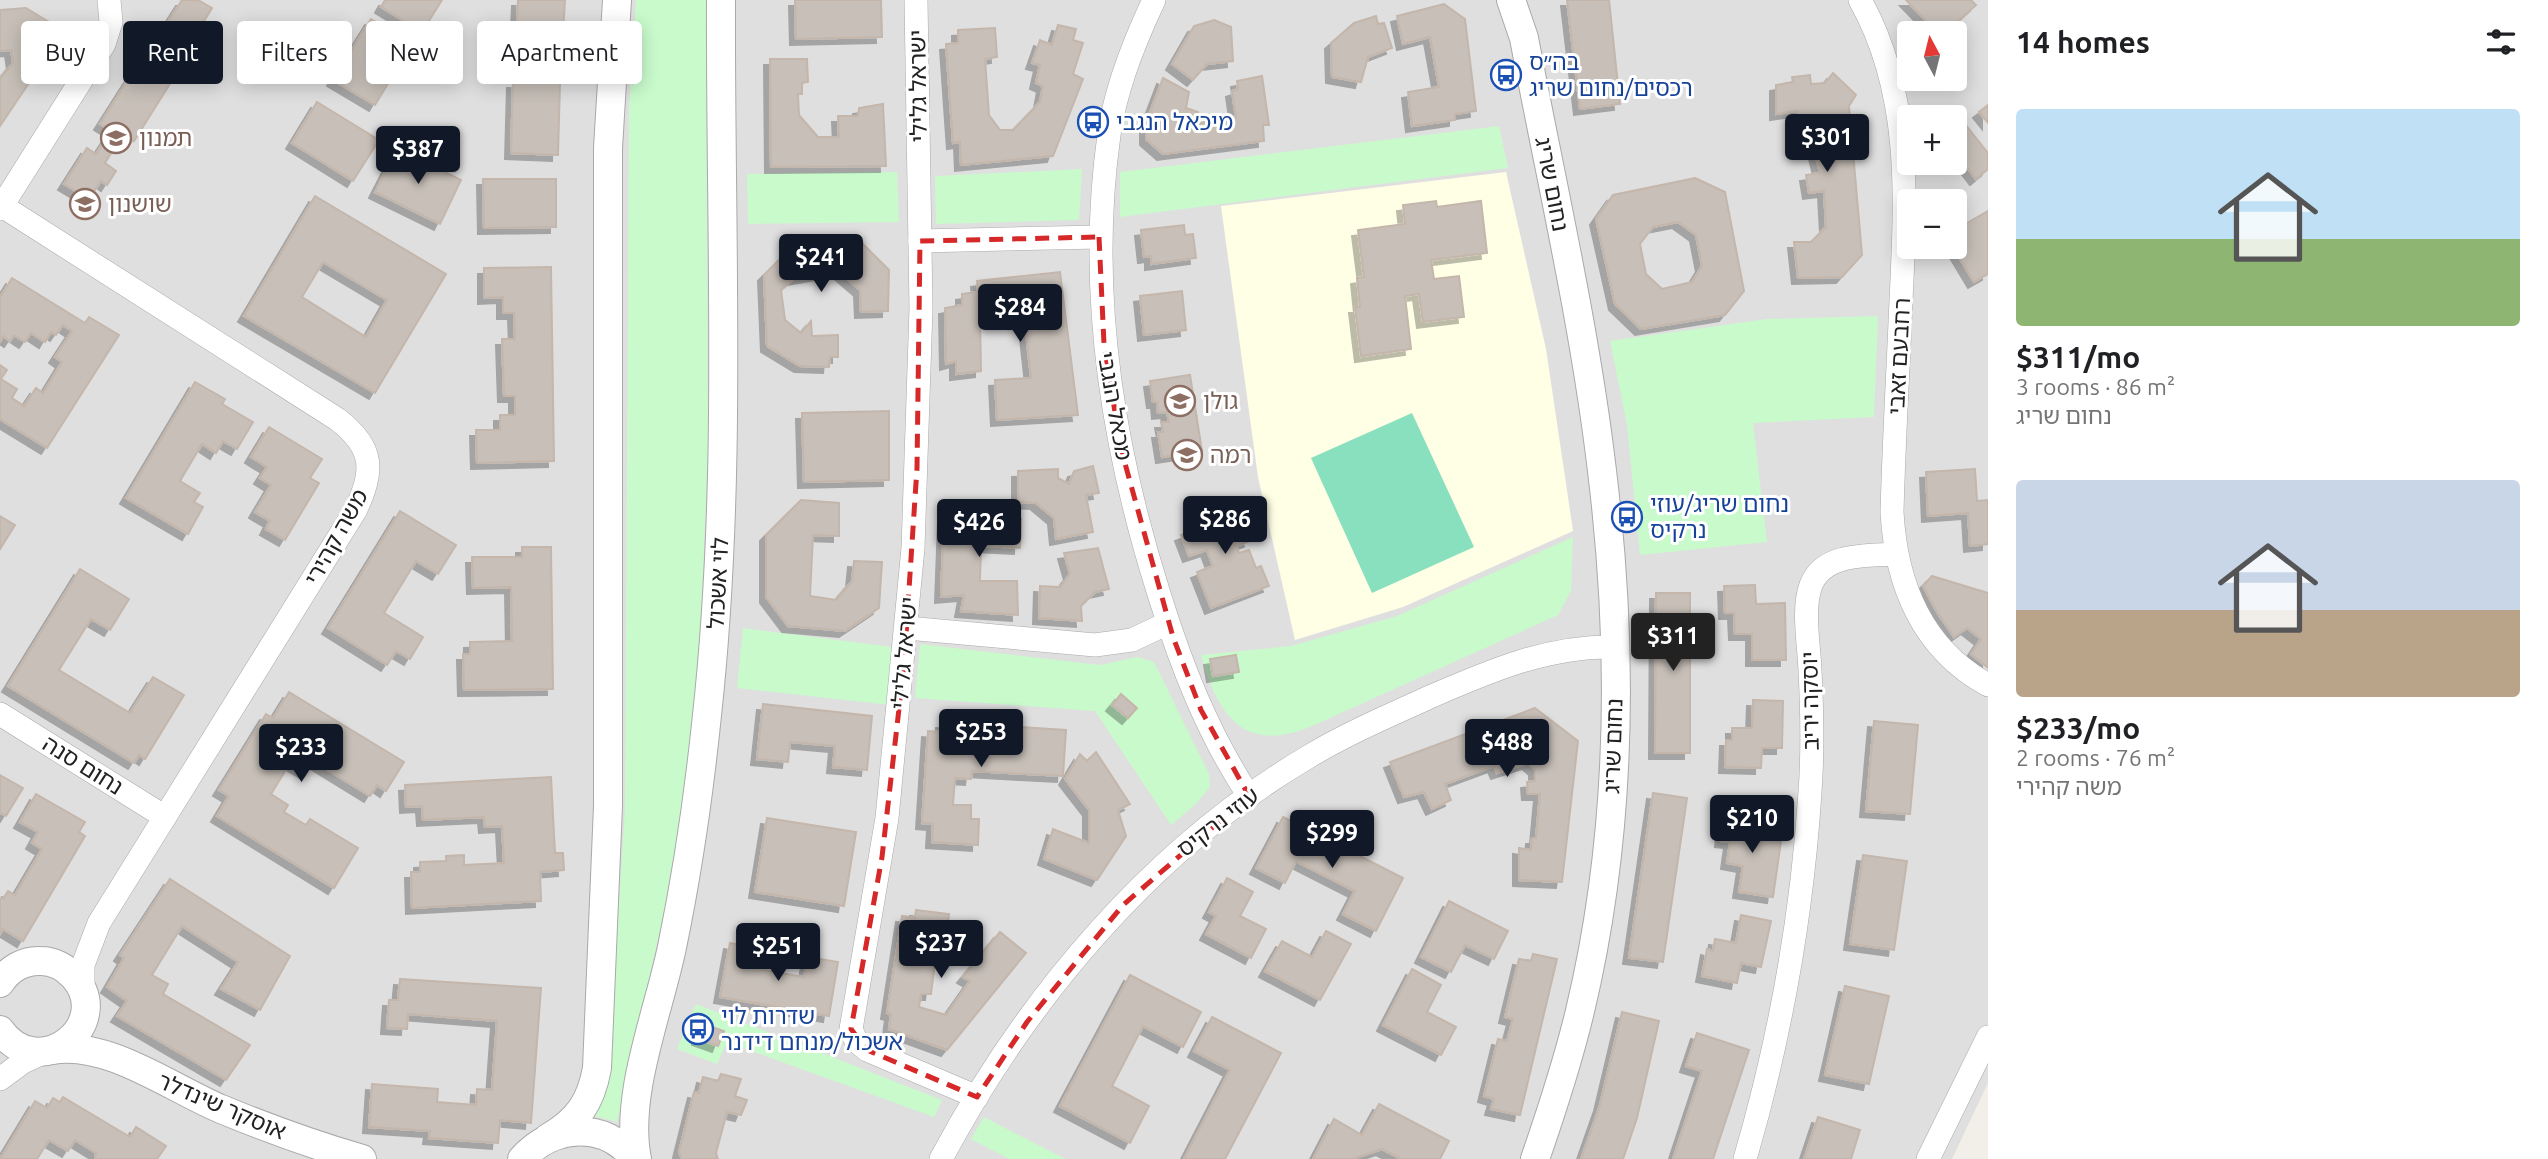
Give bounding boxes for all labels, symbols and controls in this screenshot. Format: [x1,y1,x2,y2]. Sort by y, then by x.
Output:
chip: Buy [21,21,109,84]
chip: Rent [123,21,223,84]
chip: Filters [237,21,352,84]
chip: New [366,21,463,84]
chip: Apartment [477,21,642,84]
north arrow [1897,21,1967,91]
map controls [1897,21,1967,259]
icon: filters [2482,23,2520,61]
text: 14 homes [2016,25,2150,59]
street label: ישראל גלילי [904,29,931,143]
place label: בה״ס רכסים/נחום שריג [1529,49,1693,100]
bus stop icon: בה״ס רכסים/נחום שריג [1489,58,1523,92]
bus stop icon: מיכאל הנגבי [1076,105,1110,139]
button: + [1897,105,1967,175]
place label: מיכאל הנגבי [1116,109,1233,134]
pin: $301 [1786,114,1868,174]
school or university icon: תמנון [99,121,133,155]
text: $301 [1801,124,1853,149]
place label: תמנון [139,125,192,150]
pin: $387 [377,127,459,186]
street label: נחום שריג [1531,135,1574,233]
text: $387 [392,136,444,161]
icon: home [2205,154,2331,280]
school or university icon: שושנון [68,187,102,221]
button: − [1897,189,1967,259]
place label: שושנון [108,191,172,216]
pin: $241 [780,234,862,294]
text: $241 [795,244,847,269]
pin: $284 [979,284,1061,344]
text: $284 [994,294,1046,319]
street label: רחבעם זאבי [1883,297,1914,415]
text: $311/mo [2016,340,2140,374]
street label: מכאל הנגבי [1094,350,1137,462]
text: 3 rooms · 86 m² [2016,374,2175,399]
school or university icon: גולן [1163,384,1197,418]
place label: גולן [1203,388,1238,413]
text: נחום שריג [2016,403,2112,428]
school or university icon: רמה [1170,438,1204,472]
place label: רמה [1210,442,1251,467]
street label: משה קהירי [299,484,372,589]
place label: נחום שריג/עוזי נרקיס [1650,491,1789,542]
pin: $286 [1184,496,1266,556]
pin: $426 [938,500,1020,559]
bus stop icon: נחום שריג/עוזי נרקיס [1610,500,1644,534]
text: $286 [1199,506,1251,531]
text: $426 [953,509,1005,534]
icon: home [2205,525,2331,651]
street label: לוי אשכול [703,536,732,630]
street label: ישראל גלילי [886,596,921,710]
pin: $311 [1632,614,1714,673]
text: $311 [1647,623,1699,648]
street label: יוסקה יריב [1796,651,1823,751]
street label: נחום שריג [1598,698,1627,794]
pin: $253 [940,710,1022,769]
text: $233/mo [2016,711,2140,745]
text: $253 [955,719,1007,744]
pin: $488 [1466,720,1548,779]
pin: $233 [260,724,342,784]
text: $488 [1481,729,1533,754]
street label: נחום סנה [39,730,128,799]
text: $233 [275,734,327,759]
text: 2 rooms · 76 m² [2016,745,2175,770]
text: משה קהירי [2016,774,2122,799]
street label: עוזי נרקיס [1172,782,1264,861]
pin: $210 [1711,796,1793,855]
text: $210 [1726,805,1778,830]
pin: $299 [1291,810,1373,870]
text: $299 [1306,820,1358,845]
pin: $237 [900,920,982,980]
pin: $251 [737,923,819,983]
text: $237 [915,930,967,955]
text: $251 [752,933,804,958]
place label: שדרות לוי אשכול/מנחם דידנר [721,1003,903,1054]
bus stop icon: שדרות לוי אשכול/מנחם דידנר [681,1012,715,1046]
street label: אוסקר שינדלר [154,1067,290,1144]

